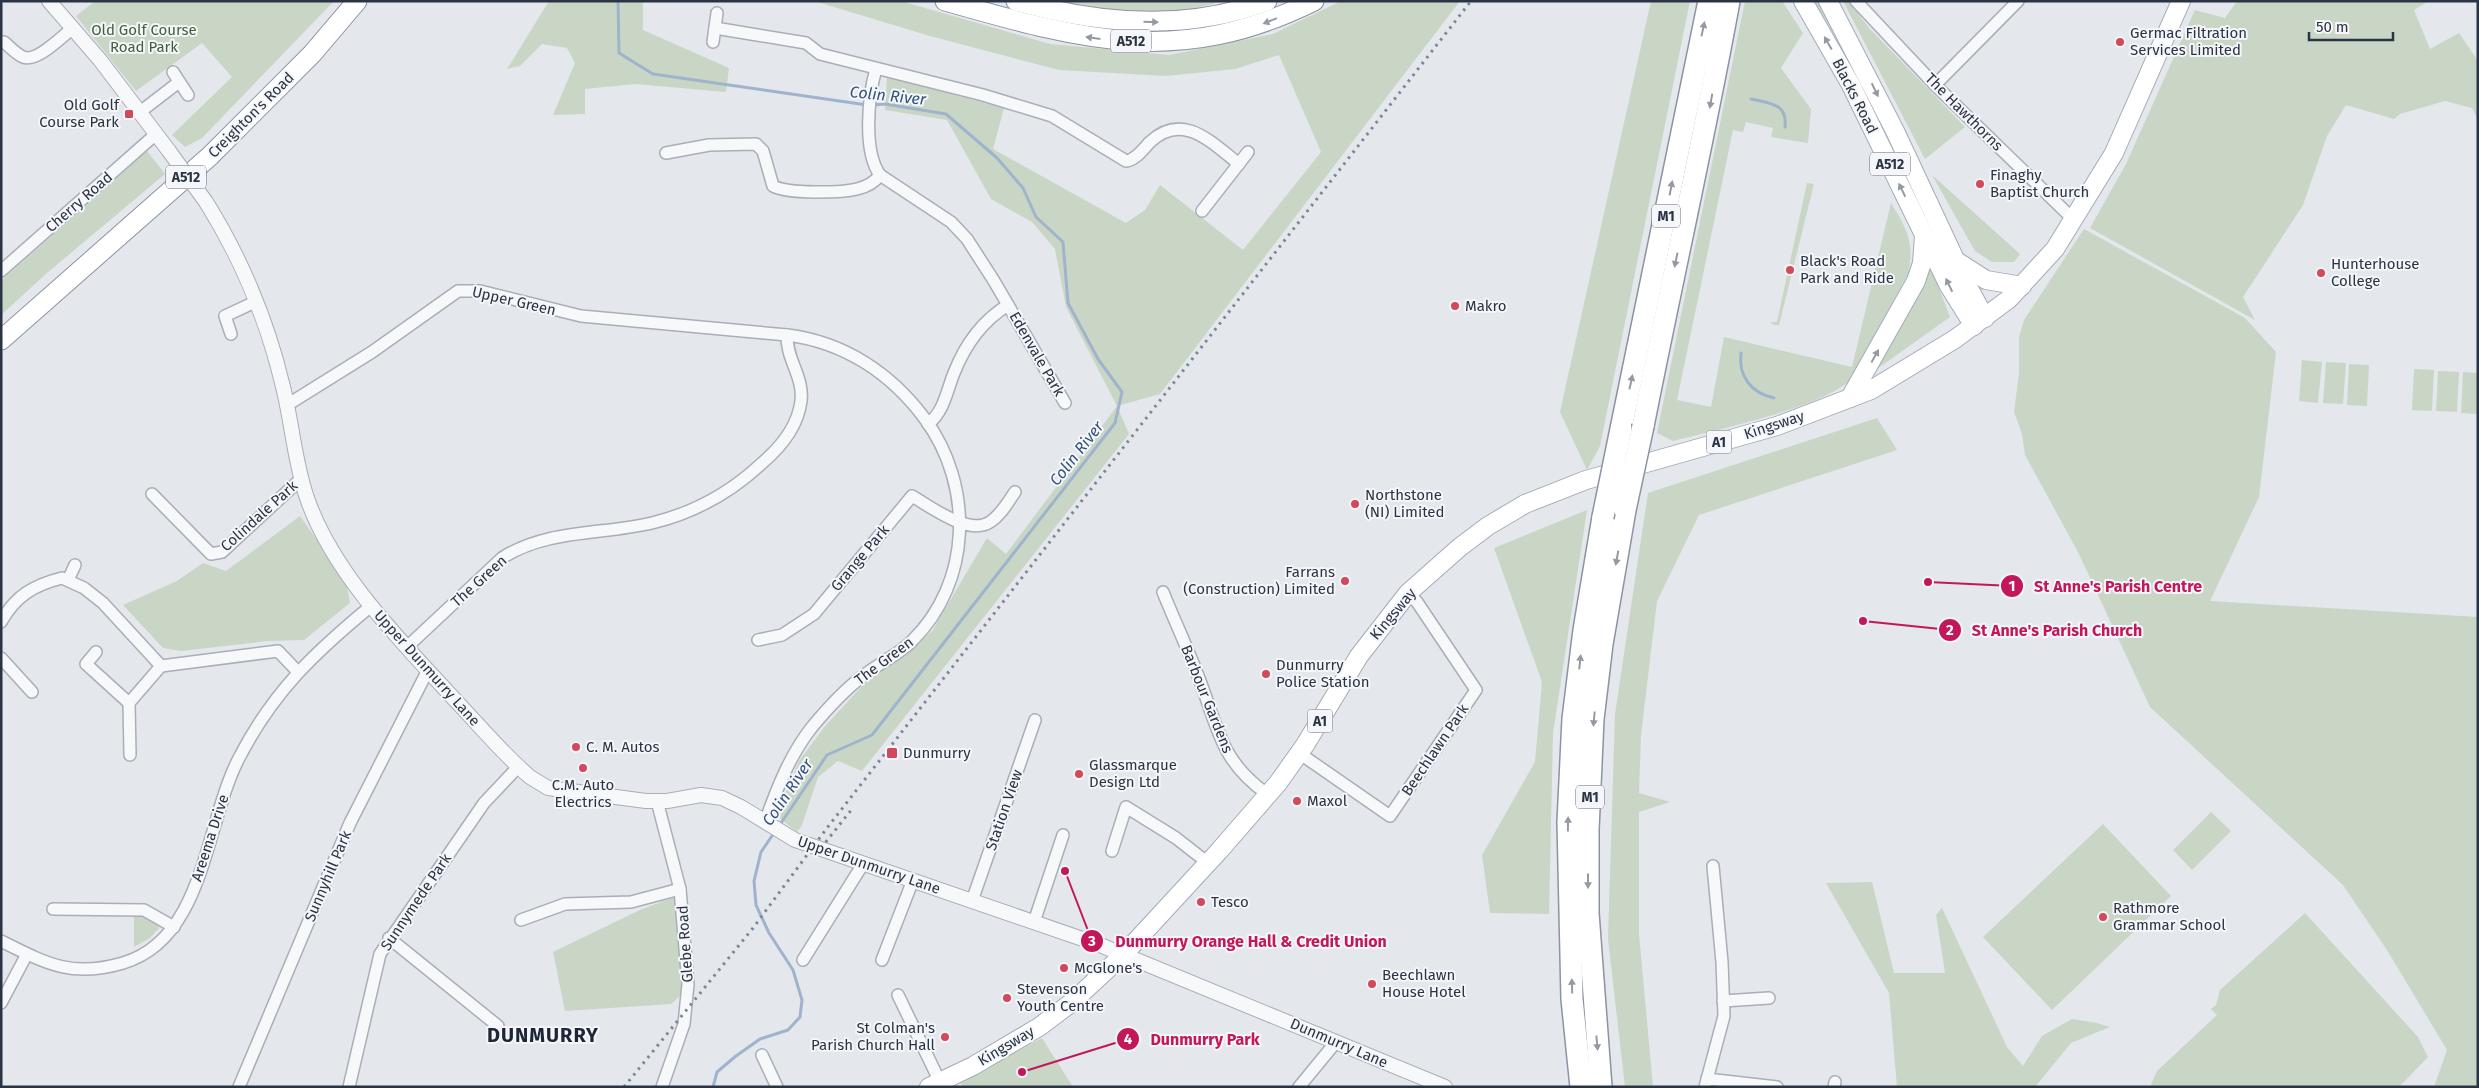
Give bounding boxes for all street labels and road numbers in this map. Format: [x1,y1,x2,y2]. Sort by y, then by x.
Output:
road number: A512 [1111,29,1151,52]
street label: Blacks Road [1828,55,1882,137]
street label: Creighton's Road [204,68,298,162]
street label: The Hawthorns [1921,69,2007,155]
road number: A512 [1870,152,1910,175]
road number: A512 [166,166,206,188]
street label: Cherry Road [42,168,116,236]
road number: M1 [1652,205,1680,228]
street label: Upper Green [470,283,558,319]
street label: Edenvale Park [1006,308,1069,400]
street label: Kingsway [1742,407,1807,443]
road number: A1 [1706,431,1732,454]
street label: Colindale Park [217,477,301,555]
street label: Grange Park [827,521,893,595]
street label: The Green [447,551,511,611]
street label: Kingsway [1366,584,1420,644]
street label: Upper Dunmurry Lane [370,606,484,730]
street label: The Green [851,633,917,689]
street label: Barbour Gardens [1177,642,1237,756]
street label: Beechlawn Park [1398,700,1473,799]
road number: A1 [1308,709,1332,732]
street label: Station View [982,767,1026,853]
road number: M1 [1576,786,1604,809]
street label: Areema Drive [187,792,233,884]
street label: Sunnyhill Park [301,828,355,924]
street label: Upper Dunmurry Lane [795,832,943,898]
street label: Sunnymede Park [377,850,455,954]
street label: Glebe Road [673,905,697,983]
street label: Dunmurry Lane [1288,1014,1390,1072]
street label: Kingsway [975,1022,1038,1070]

